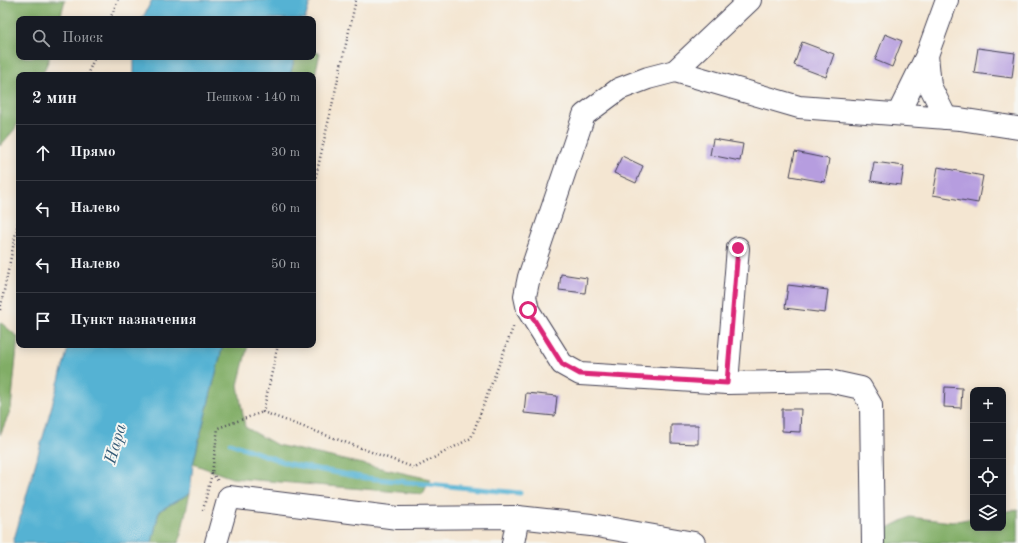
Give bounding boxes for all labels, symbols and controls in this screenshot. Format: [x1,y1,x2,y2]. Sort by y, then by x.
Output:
search box [16,16,316,60]
icon: search [30,27,52,49]
text: Поиск [62,31,103,46]
text: 2 мин [32,90,77,107]
text: Пешком · 140 m [206,91,300,104]
icon: ahead [32,142,54,164]
text: Прямо [70,145,116,160]
text: 30 m [271,146,300,159]
icon: left [32,198,54,220]
text: Налево [70,201,120,216]
text: 60 m [271,202,300,215]
route end [729,239,747,257]
icon: left [32,254,54,276]
text: Налево [70,257,120,272]
text: 50 m [271,258,300,271]
route start [519,301,537,319]
icon: arrive [32,310,54,332]
text: Пункт назначения [70,313,197,328]
map controls [970,387,1006,531]
button: + [970,387,1006,423]
water label: Нара [102,422,130,467]
button: − [970,423,1006,459]
button: locate [970,459,1006,495]
button: layers [970,495,1006,531]

